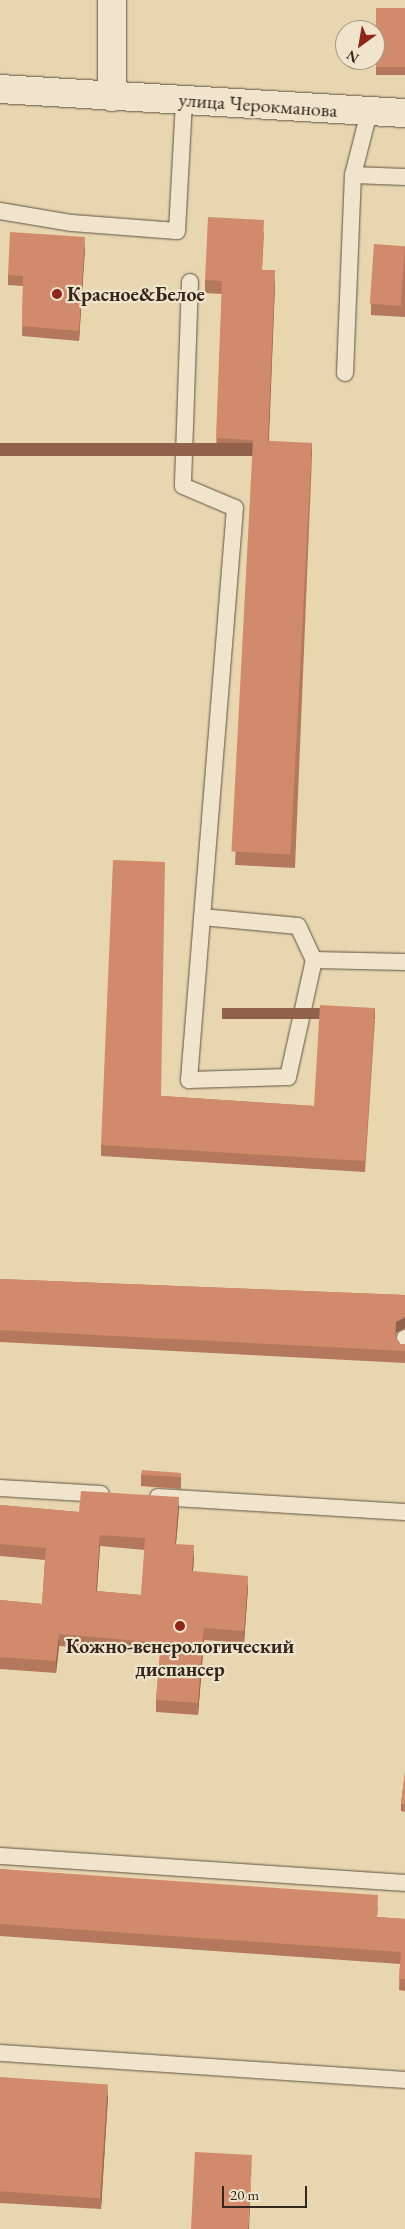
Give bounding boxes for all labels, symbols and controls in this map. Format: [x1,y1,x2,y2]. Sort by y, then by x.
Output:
north arrow [335,20,385,70]
text: N [343,46,362,68]
street label: улица Черокманова [178,87,338,123]
place label: Красное&Белое [67,282,205,306]
marker: Красное&Белое [51,288,63,300]
marker: Кожно-венерологический диспансер [173,1619,187,1633]
place label: Кожно-венерологический диспансер [66,1635,294,1682]
scale bar [225,2176,310,2208]
text: 20 m [230,2185,259,2204]

